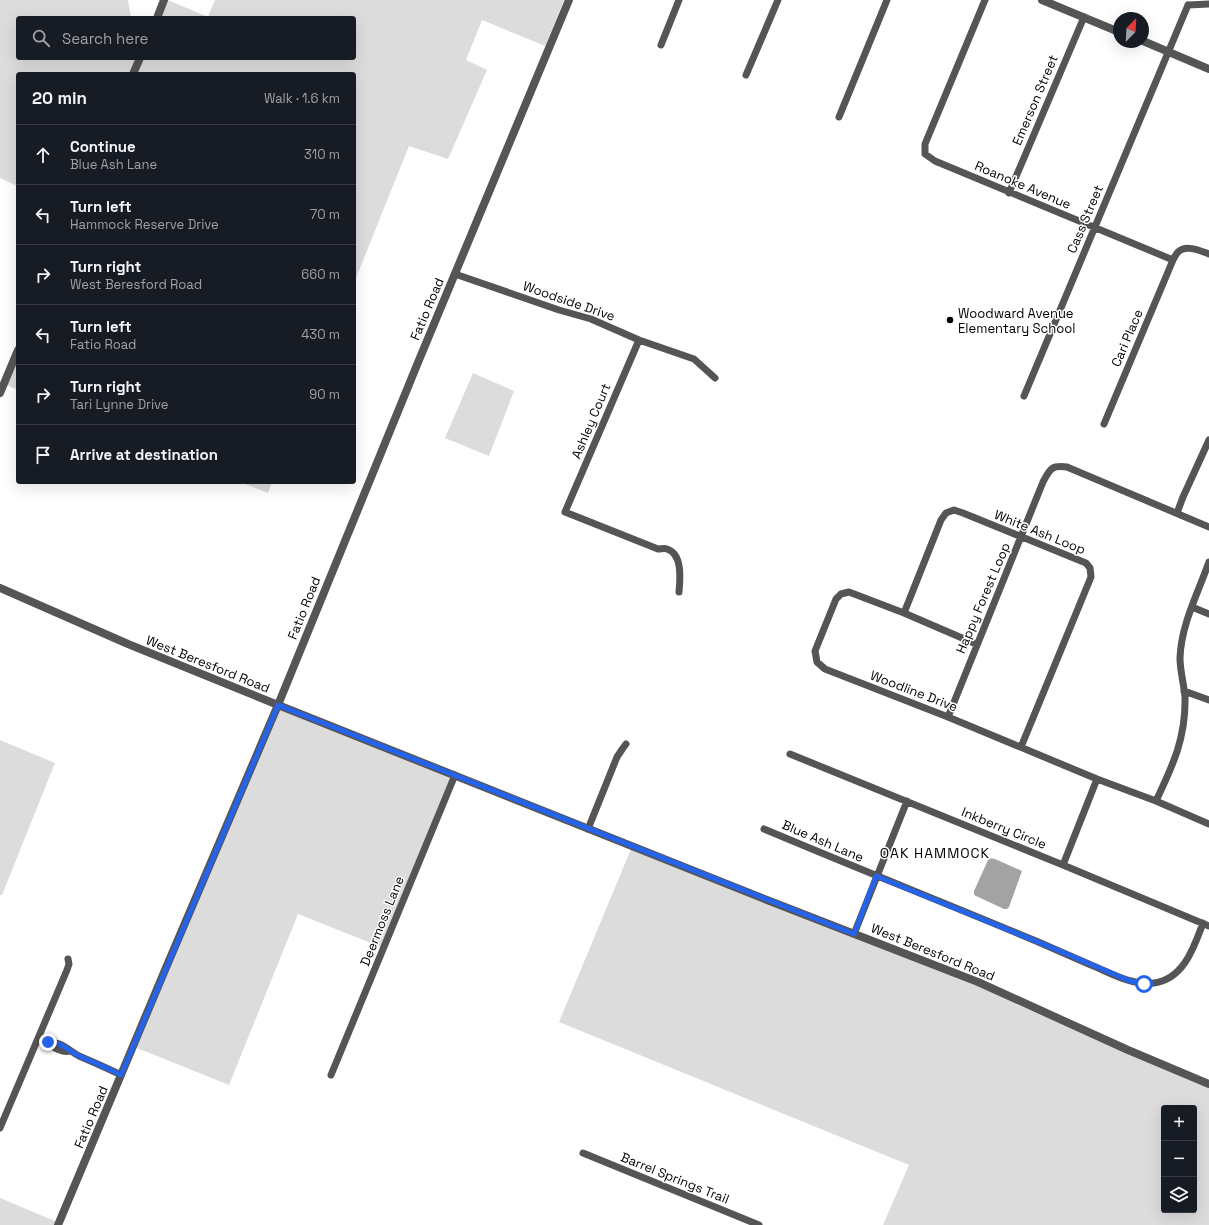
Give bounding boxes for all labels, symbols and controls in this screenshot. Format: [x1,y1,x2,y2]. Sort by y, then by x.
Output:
north arrow [1113,12,1149,48]
search box [16,16,356,60]
icon: search [30,27,52,49]
text: Search here [62,29,148,48]
street label: Emerson Street [1008,52,1062,148]
text: 20 min [32,87,87,109]
text: Walk · 1.6 km [264,90,340,107]
text: Continue [70,137,136,156]
icon: ahead [32,144,54,166]
text: 310 m [304,146,340,163]
text: Blue Ash Lane [70,156,157,173]
street label: Roanoke Avenue [972,157,1074,213]
street label: Cass Street [1063,182,1107,256]
text: Turn left [70,197,132,216]
icon: left [32,204,54,226]
text: 70 m [310,206,340,223]
text: Hammock Reserve Drive [70,216,219,233]
text: Turn right [70,257,141,276]
icon: right [32,264,54,286]
text: 660 m [301,266,340,283]
street label: Fatio Road [406,275,448,343]
text: West Beresford Road [70,276,202,293]
street label: Woodside Drive [521,277,617,325]
place label: Woodward Avenue Elementary School [958,305,1075,337]
street label: Cari Place [1107,307,1147,369]
marker: Woodward Avenue Elementary School [945,315,955,325]
text: Turn left [70,317,132,336]
icon: left [32,324,54,346]
text: 430 m [301,326,340,343]
text: Fatio Road [70,336,136,353]
text: Turn right [70,377,141,396]
street label: Ashley Court [567,381,615,461]
icon: right [32,384,54,406]
text: 90 m [309,386,340,403]
text: Tari Lynne Drive [70,396,169,413]
icon: arrive [32,444,54,466]
text: Arrive at destination [70,445,218,464]
street label: White Ash Loop [992,506,1088,558]
street label: Happy Forest Loop [952,540,1014,656]
street label: Fatio Road [284,574,324,642]
street label: West Beresford Road [144,631,272,697]
street label: Woodline Drive [868,667,960,715]
street label: Inkberry Circle [959,803,1049,853]
street label: Blue Ash Lane [780,816,866,866]
district label: OAK HAMMOCK [880,844,990,862]
street label: Deermoss Lane [356,874,408,968]
street label: West Beresford Road [869,919,997,985]
route start [1135,975,1153,993]
route end [39,1033,57,1051]
street label: Fatio Road [70,1083,112,1151]
map controls [1161,1105,1197,1213]
button: + [1161,1105,1197,1141]
button: − [1161,1141,1197,1177]
street label: Barrel Springs Trail [618,1148,732,1208]
button: layers [1161,1177,1197,1213]

